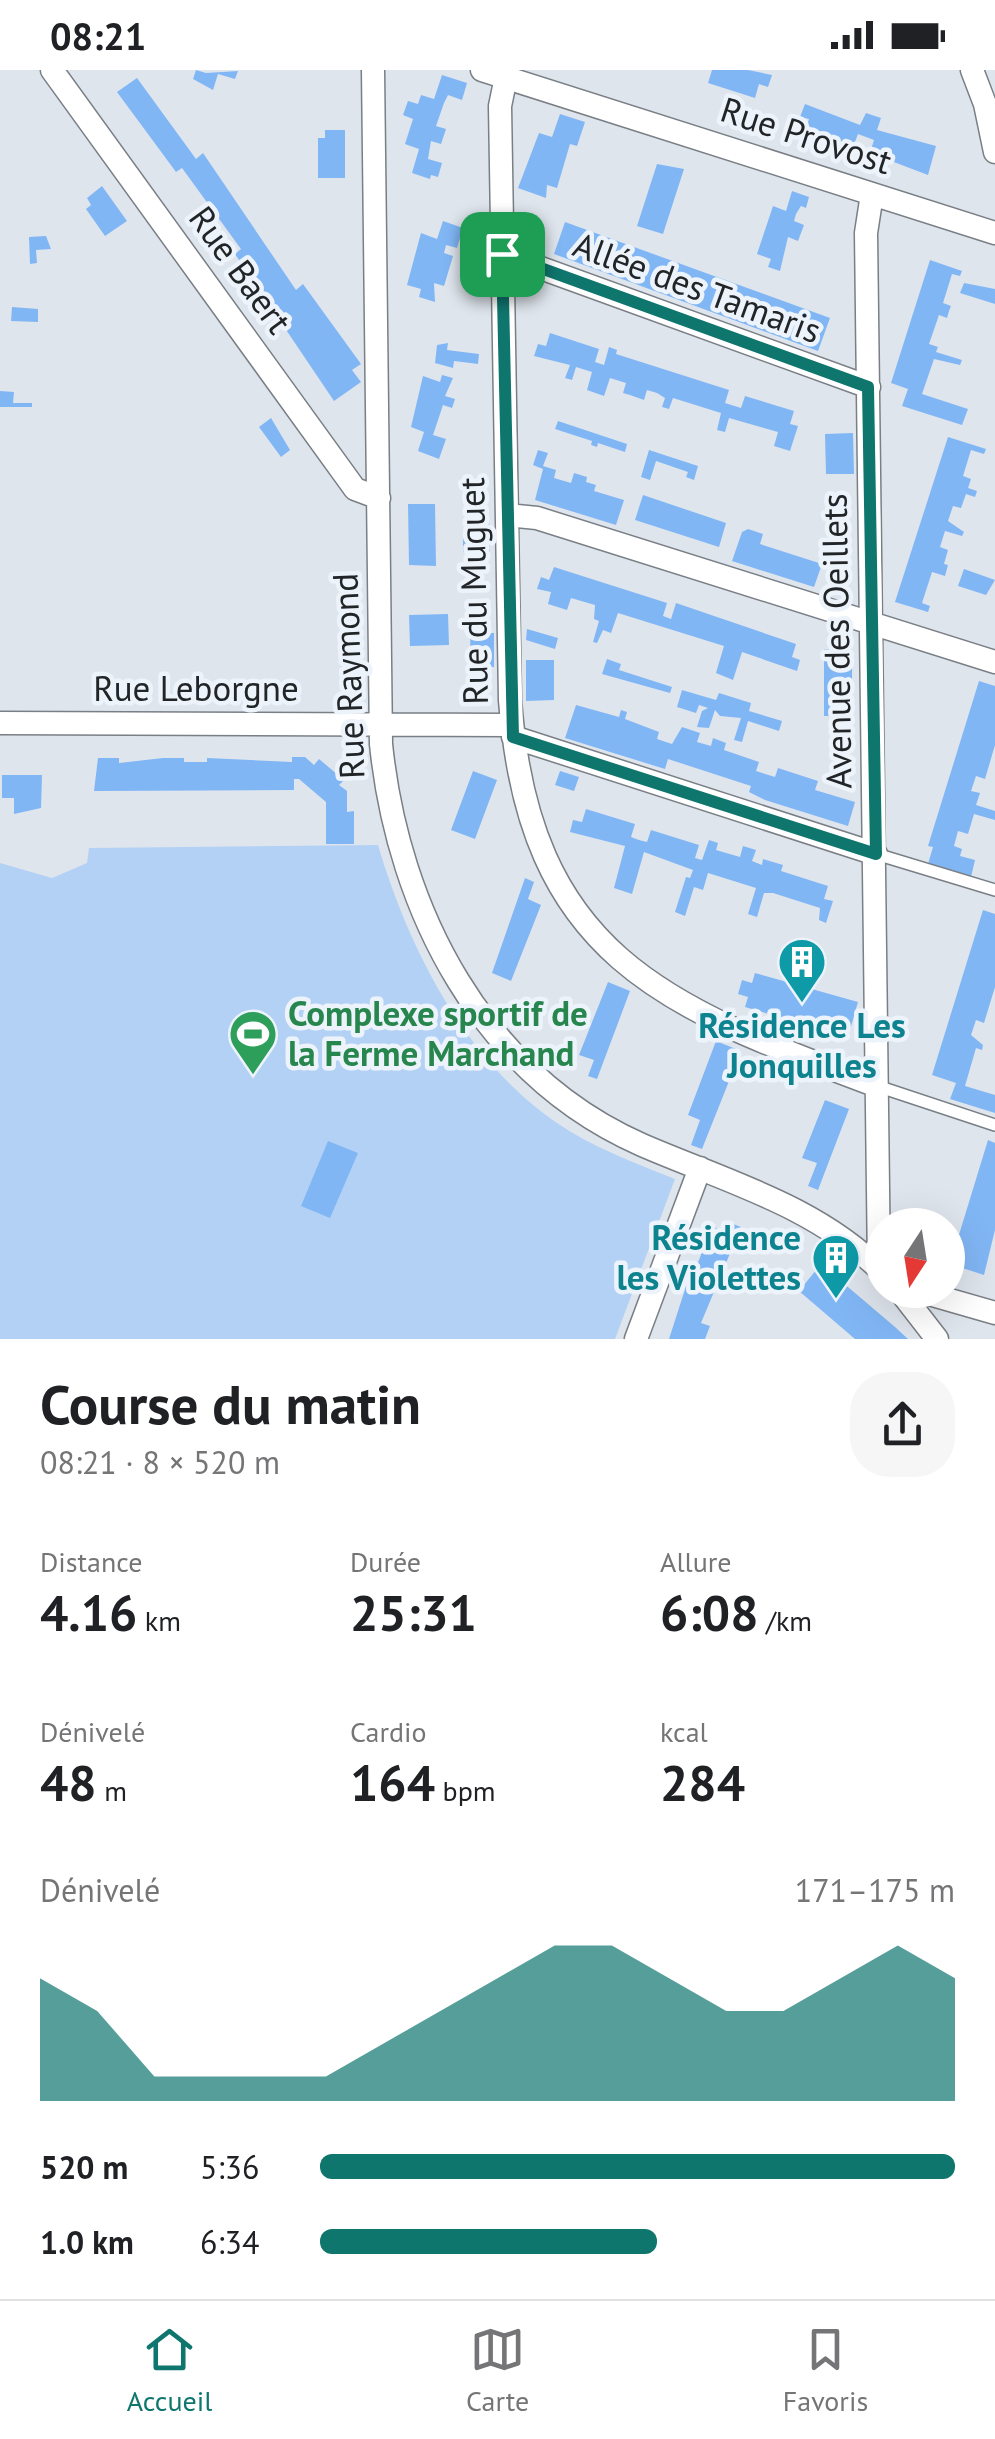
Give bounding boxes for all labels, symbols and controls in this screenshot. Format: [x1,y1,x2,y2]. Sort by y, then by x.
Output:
text: 08:21 [50,11,146,60]
street label: Rue Provost [715,86,898,184]
street label: Rue Baert [179,196,303,342]
pin [460,212,545,297]
street label: Allée des Tamaris [567,221,827,353]
icon: arrive [475,227,530,282]
street label: Rue du Muguet [448,477,498,705]
street label: Avenue des Oeillets [810,493,862,789]
street label: Rue Raymond [321,572,375,780]
street label: Rue Leborgne [93,665,299,711]
building icon: Résidence Les Jonquilles [776,936,828,1004]
place label: Complexe sportif de la Ferme Marchand [288,990,588,1076]
place label: Résidence Les Jonquilles [698,1002,906,1088]
sports icon: Complexe sportif de la Ferme Marchand [227,1008,279,1076]
north arrow [865,1208,965,1308]
map controls [865,1208,965,1308]
place label: Résidence les Violettes [616,1214,801,1300]
building icon: Résidence les Violettes [810,1232,862,1300]
text: Course du matin [40,1368,421,1439]
button: share [850,1372,955,1477]
text: 08:21 · 8 × 520 m [40,1441,280,1483]
text: Distance [40,1543,143,1580]
text: Durée [350,1543,421,1580]
text: Allure [660,1543,732,1580]
text: 4.16 [40,1580,137,1645]
text: 25:31 [350,1580,477,1645]
text: 6:08 [660,1580,759,1645]
text: km [137,1602,181,1639]
text: /km [759,1602,812,1639]
text: Dénivelé [40,1713,145,1750]
text: Cardio [350,1713,427,1750]
text: kcal [660,1713,708,1750]
text: 48 [40,1750,97,1815]
text: 164 [350,1750,435,1815]
text: 284 [660,1750,745,1815]
text: m [97,1772,127,1809]
text: bpm [435,1772,496,1809]
text: Dénivelé [40,1869,160,1911]
text: 171–175 m [795,1869,955,1911]
text: 520 m [40,2146,128,2188]
text: 5:36 [200,2146,259,2188]
text: 1.0 km [40,2221,134,2263]
text: 6:34 [200,2221,259,2263]
tab: Accueil [127,2322,212,2419]
tab: Carte [466,2322,529,2419]
tab: Favoris [783,2322,868,2419]

